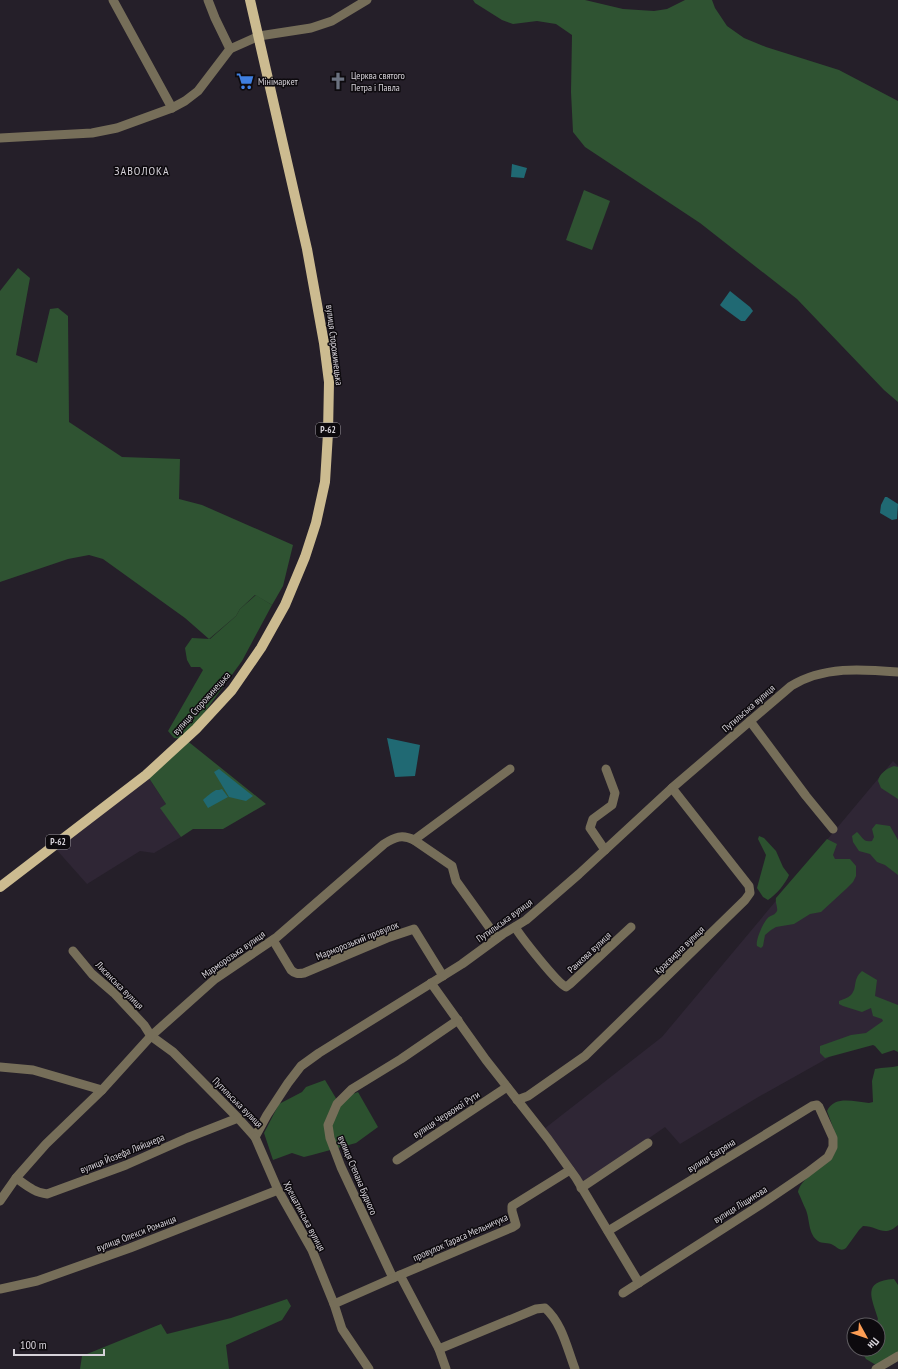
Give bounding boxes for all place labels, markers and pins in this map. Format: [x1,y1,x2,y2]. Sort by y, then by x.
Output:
place label: Церква святого Петра і Павла [351,69,405,94]
supermarket icon: Мінімаркет [235,71,255,91]
church icon: Церква святого Петра і Павла [328,71,348,91]
place label: Мінімаркет [258,75,299,88]

